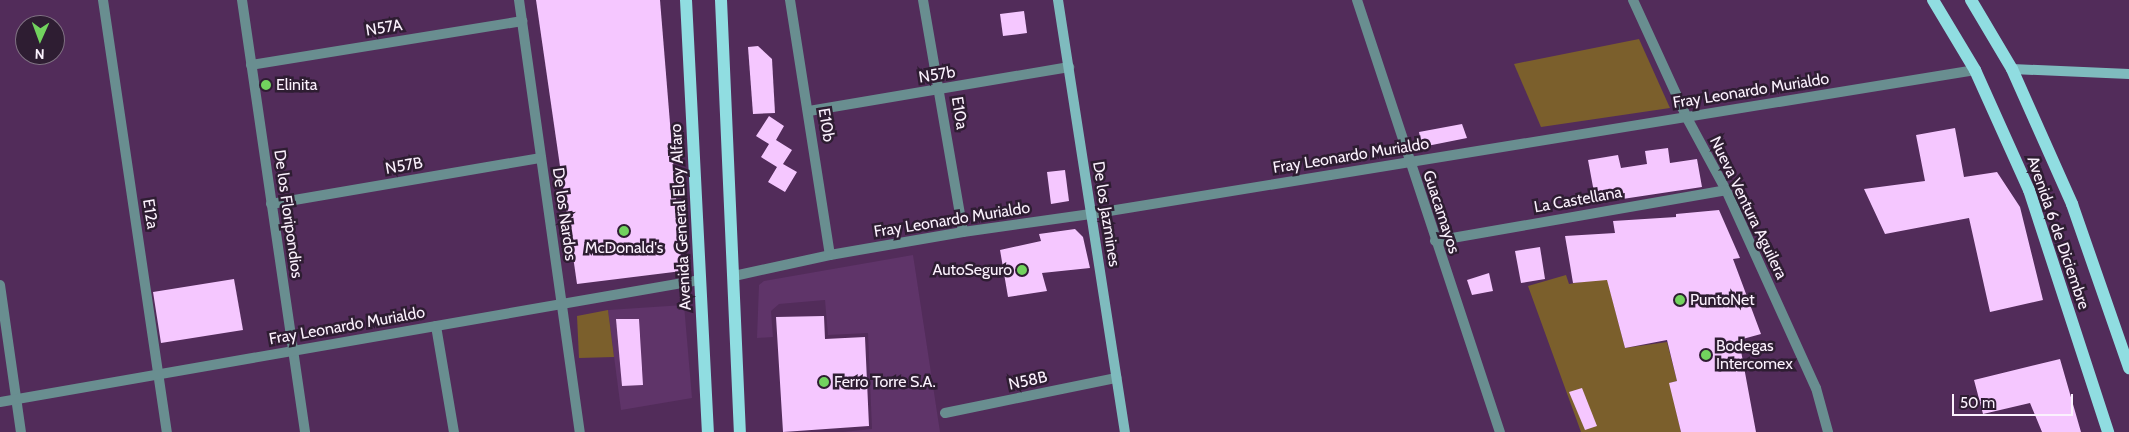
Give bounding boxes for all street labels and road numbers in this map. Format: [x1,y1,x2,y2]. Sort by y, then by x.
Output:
street label: N57A [364,16,404,40]
street label: N57b [917,63,957,87]
street label: Fray Leonardo Murialdo [1672,69,1830,113]
street label: E10a [947,95,971,131]
street label: E10b [814,107,838,143]
street label: Avenida General Eloy Alfaro [667,123,695,311]
street label: Nueva Ventura Aguilera [1705,133,1791,283]
street label: Fray Leonardo Murialdo [1272,134,1430,178]
street label: De los Floripondios [269,148,307,280]
street label: N57B [384,153,424,179]
street label: Avenida 6 de Diciembre [2023,154,2093,312]
street label: De los Jazmines [1088,160,1124,268]
street label: De los Nardos [548,166,580,262]
street label: Guacamayos [1419,168,1463,256]
street label: La Castellana [1533,183,1623,217]
street label: E12a [138,198,162,230]
street label: Fray Leonardo Murialdo [873,198,1031,242]
street label: Fray Leonardo Murialdo [268,303,426,349]
street label: N58B [1007,368,1049,394]

